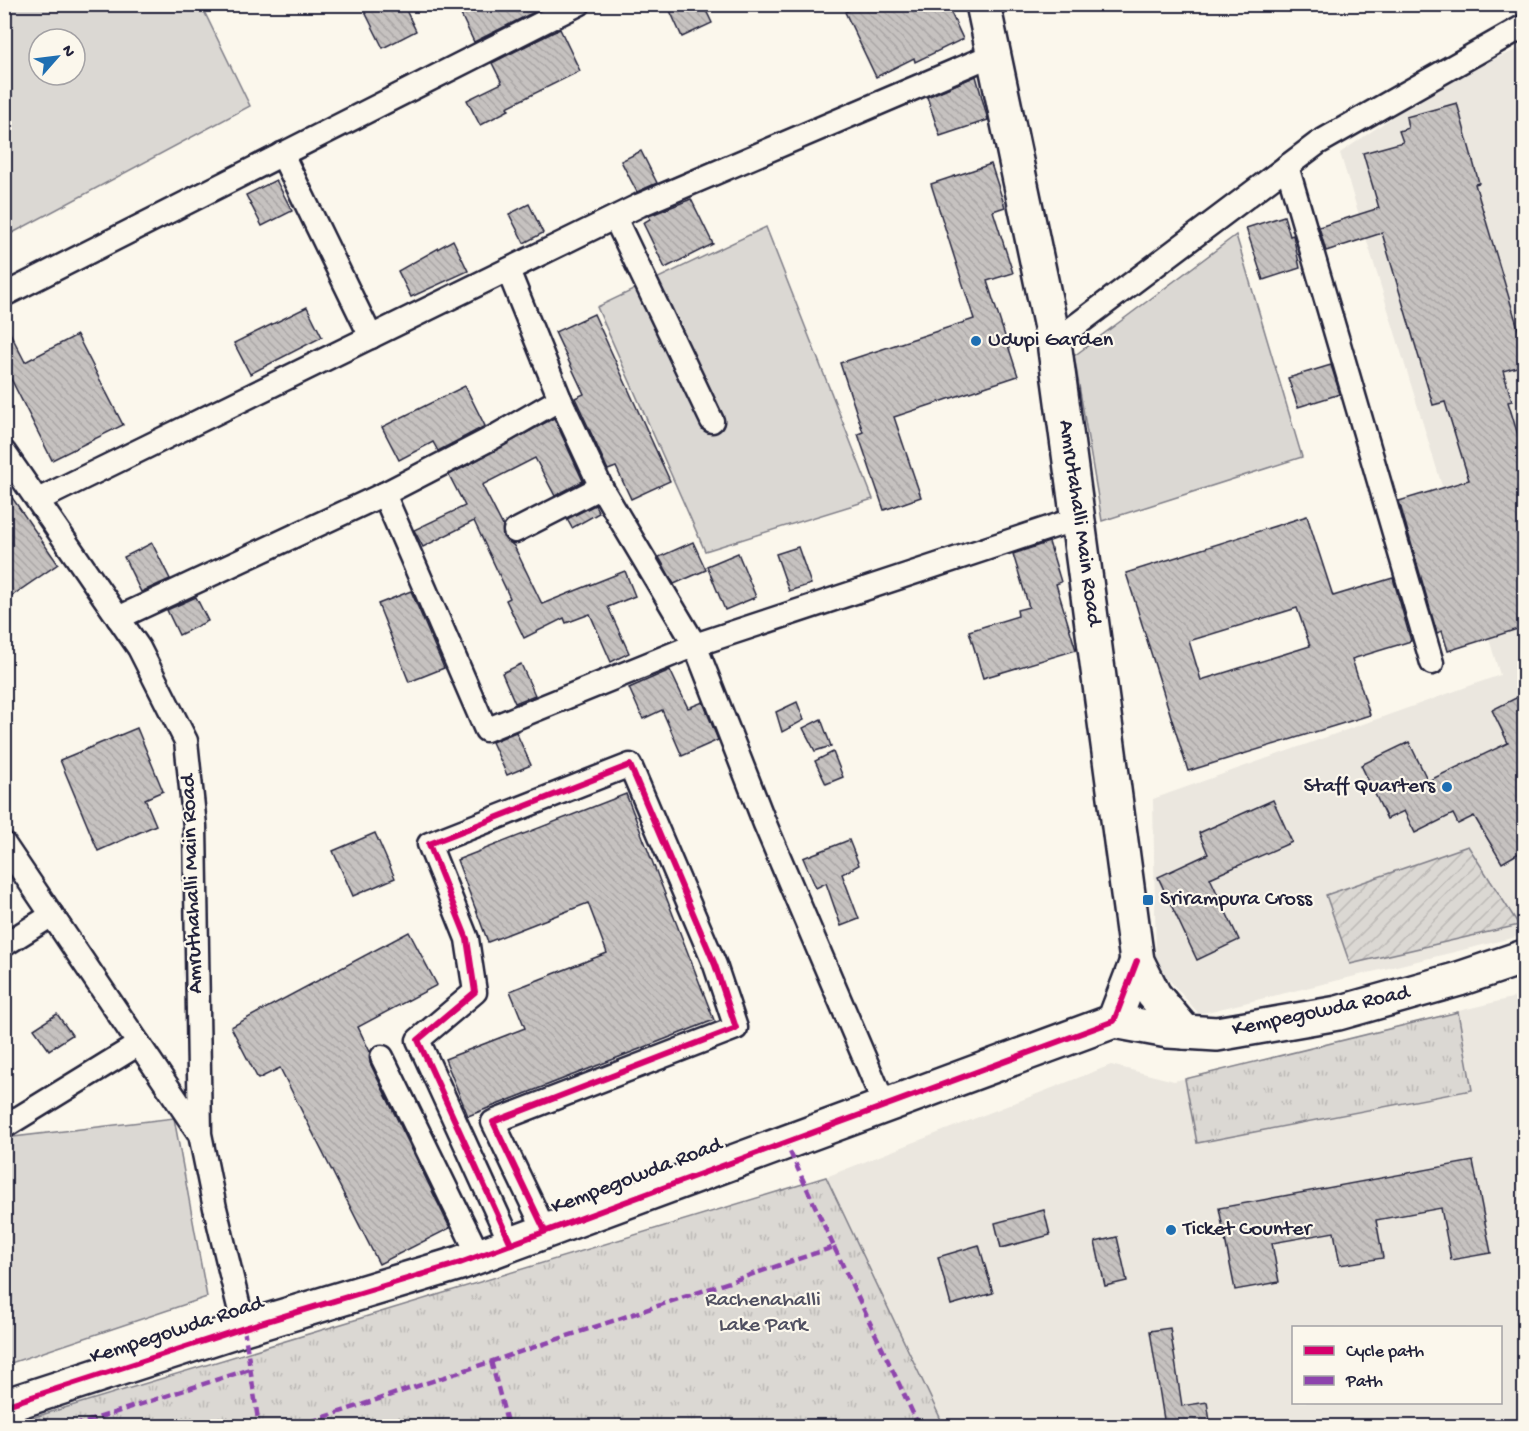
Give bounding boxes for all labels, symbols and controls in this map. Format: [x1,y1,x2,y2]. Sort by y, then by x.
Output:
north arrow [27,27,87,87]
text: N [56,43,78,61]
place label: Udupi Garden [988,328,1114,354]
marker: Udupi Garden [969,334,983,348]
street label: Amrutahalli Main Road [1052,418,1107,630]
street label: Amruthahalli Main Road [176,772,210,994]
place label: Staff Quarters [1304,774,1436,800]
marker: Staff Quarters [1440,780,1454,794]
place label: Srirampura Cross [1160,887,1313,913]
marker: Srirampura Cross [1141,893,1155,907]
street label: Kempegowda Road [1230,980,1414,1043]
street label: Kempegowda Road [548,1132,728,1222]
place label: Ticket Counter [1181,1217,1314,1243]
marker: Ticket Counter [1164,1223,1178,1237]
park label: Rachenahalli Lake Park [705,1288,821,1339]
street label: Kempegowda Road [87,1290,269,1371]
legend [1292,1326,1502,1404]
text: Cycle path [1346,1342,1424,1363]
text: Path [1345,1372,1383,1393]

